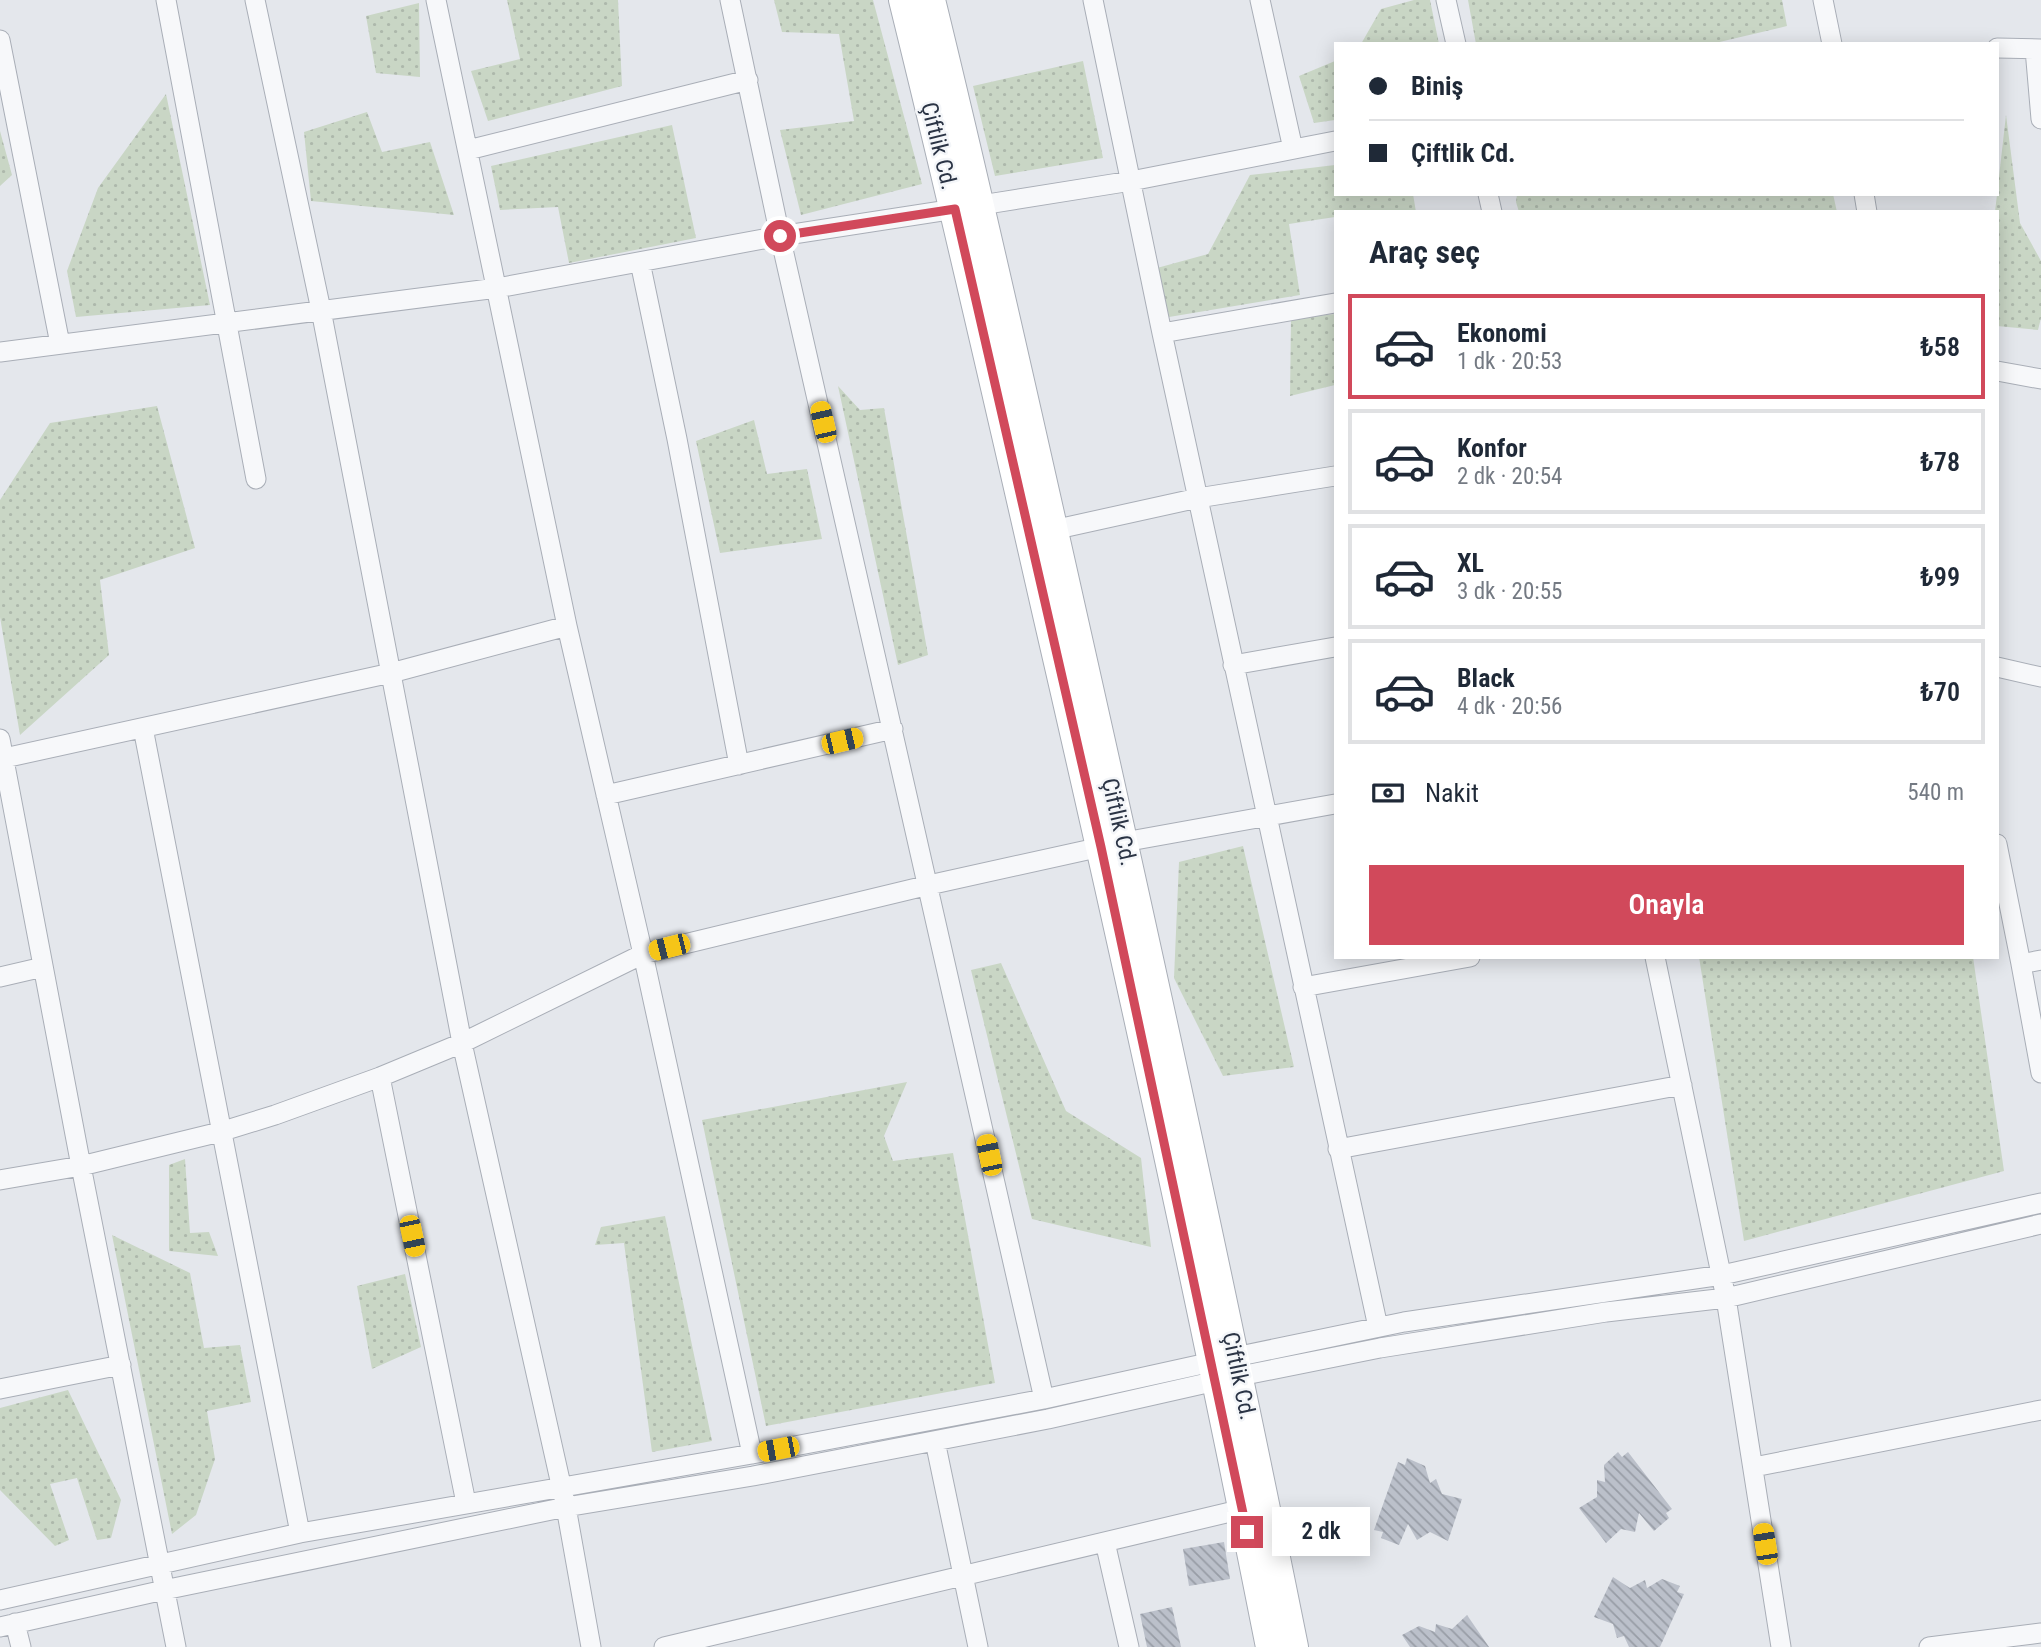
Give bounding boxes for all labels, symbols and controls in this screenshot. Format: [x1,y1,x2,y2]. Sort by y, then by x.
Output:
text: Biniş [1411,71,1463,101]
street label: Çiftlik Cd. [915,99,963,193]
text: Çiftlik Cd. [1411,138,1516,168]
route start [764,220,796,252]
text: Araç seç [1369,233,1480,271]
icon: car [1373,315,1436,378]
text: Ekonomi [1457,318,1547,348]
text: ₺58 [1920,332,1960,362]
text: 1 dk · 20:53 [1457,348,1562,375]
car [809,399,838,445]
icon: car [1373,430,1436,493]
text: Konfor [1457,433,1527,463]
text: ₺78 [1920,447,1960,477]
text: 2 dk · 20:54 [1457,463,1562,490]
icon: car [1373,545,1436,608]
text: XL [1457,548,1484,578]
text: ₺99 [1920,562,1960,592]
text: 3 dk · 20:55 [1457,578,1562,605]
icon: car [1373,660,1436,723]
text: Black [1457,663,1515,693]
text: ₺70 [1920,677,1960,707]
text: 4 dk · 20:56 [1457,693,1562,720]
car [820,726,865,756]
icon: cash [1369,774,1407,812]
street label: Çiftlik Cd. [1096,776,1142,868]
text: Nakit [1425,778,1479,808]
text: 540 m [1907,779,1964,806]
button: Onayla [1369,865,1964,945]
car [647,932,692,962]
car [975,1132,1004,1178]
car [398,1213,427,1259]
street label: Çiftlik Cd. [1217,1330,1261,1422]
car [756,1435,801,1463]
callout: 2 dk [1272,1508,1370,1556]
route end [1231,1516,1263,1548]
text: 2 dk [1301,1518,1341,1545]
car [1752,1522,1779,1566]

